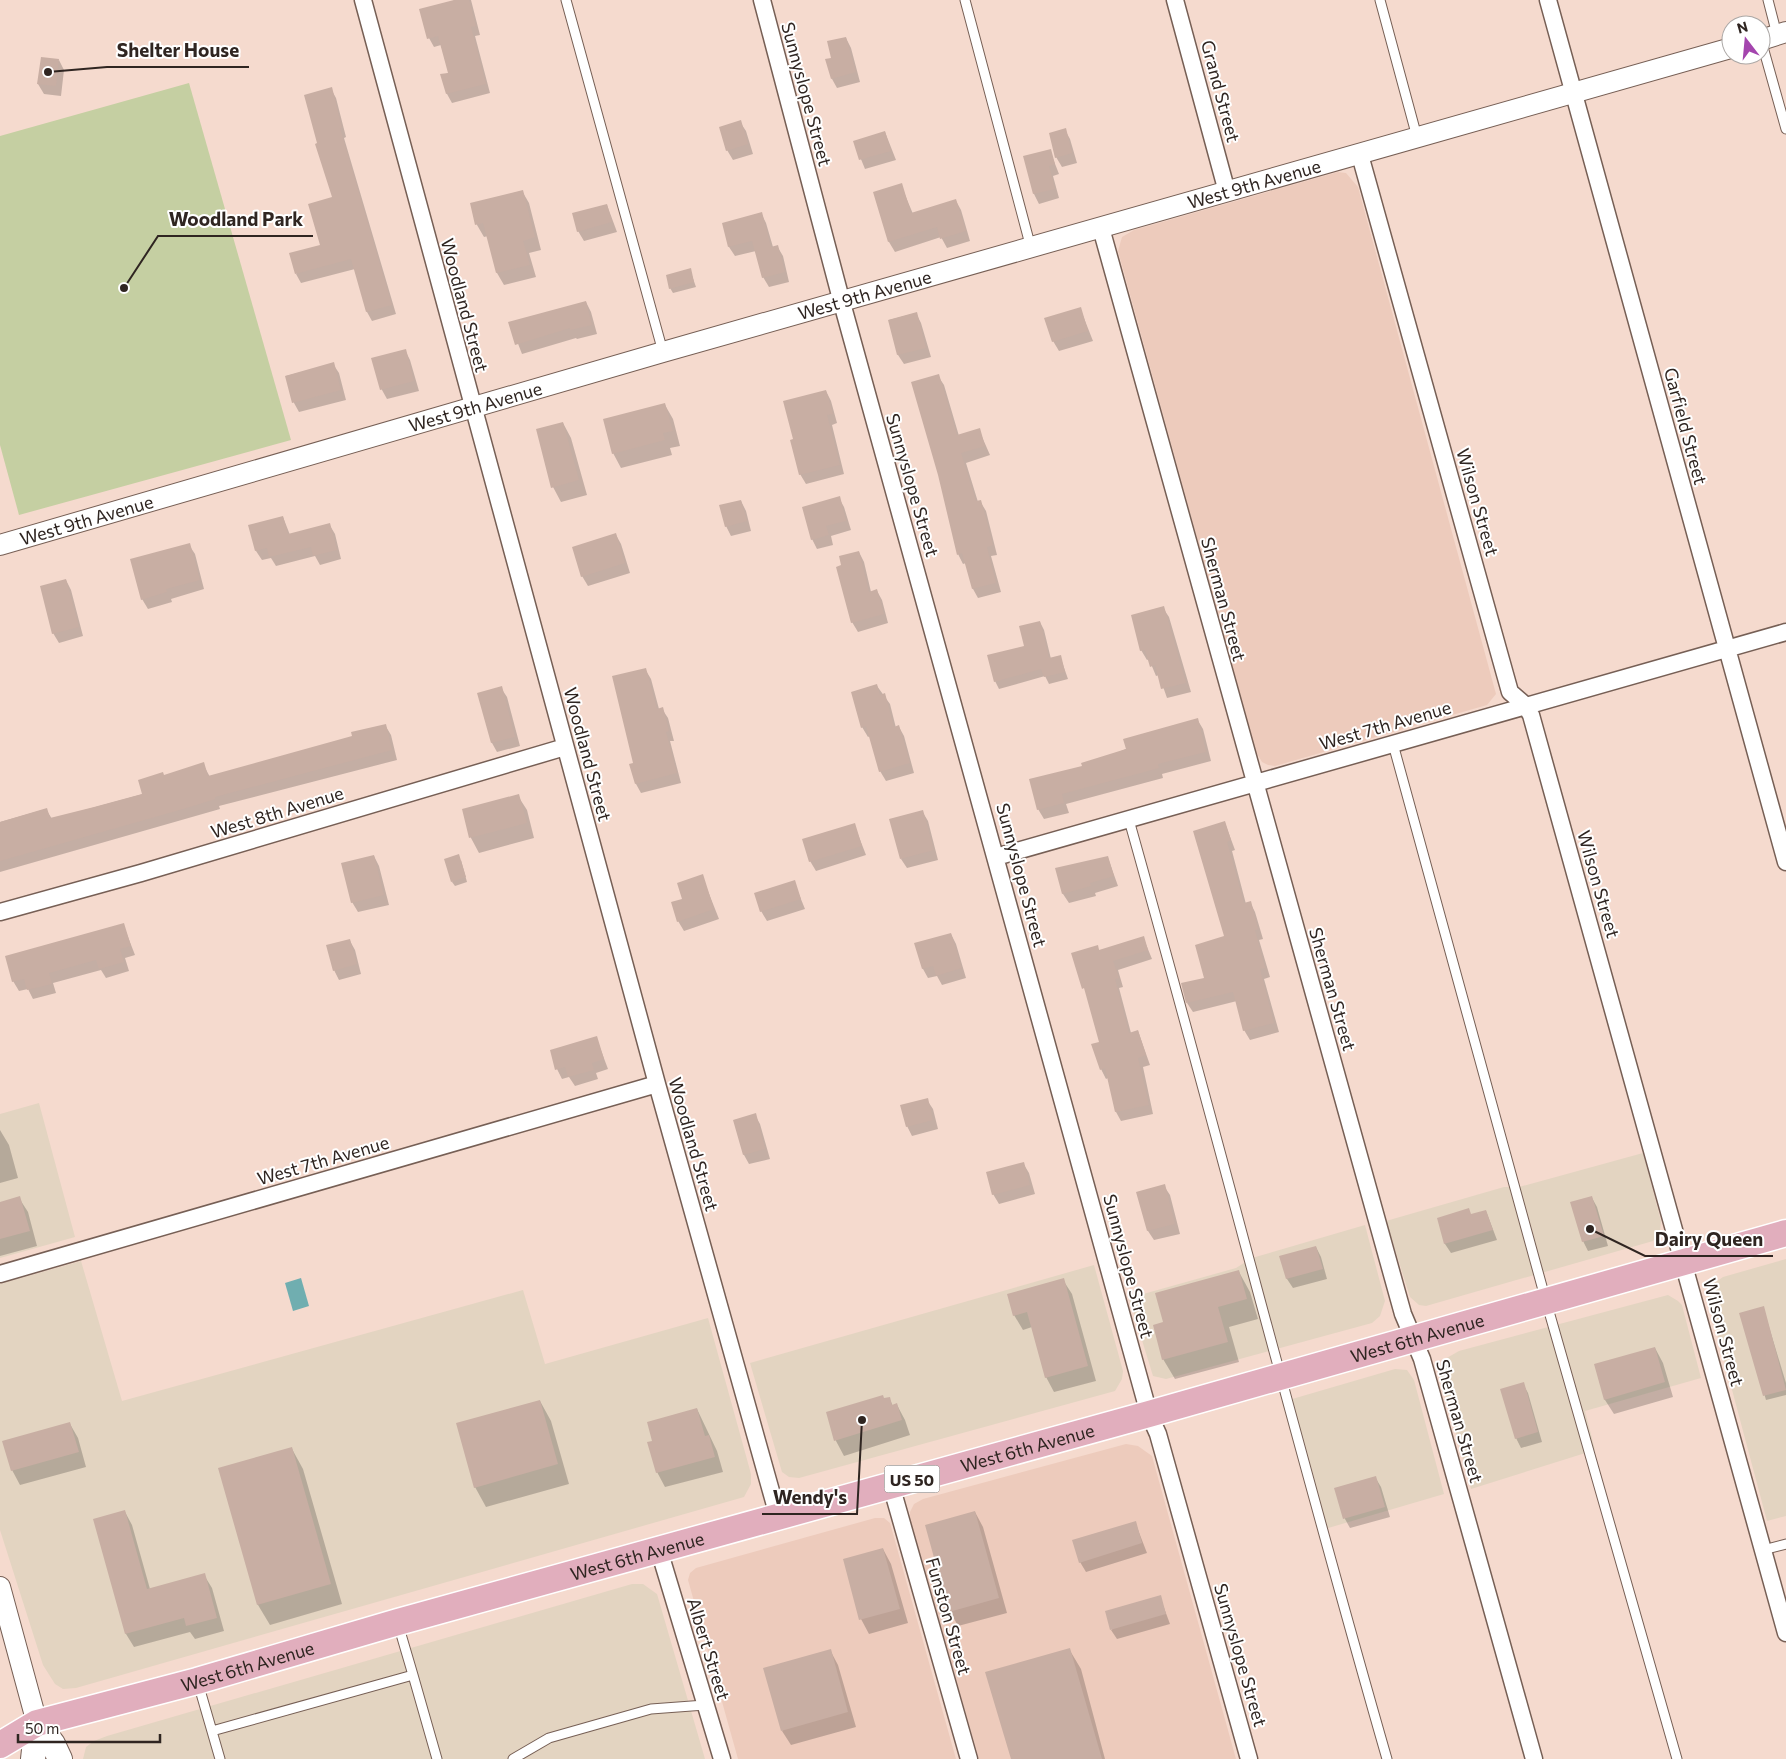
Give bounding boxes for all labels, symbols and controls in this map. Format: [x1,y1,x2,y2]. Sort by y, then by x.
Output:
north arrow [1721,15,1771,65]
text: N [1735,17,1750,37]
street label: Sunnyslope Street [777,20,837,168]
callout: Shelter House [107,33,249,67]
text: Shelter House [117,38,239,61]
street label: Grand Street [1197,38,1245,144]
street label: West 9th Avenue [1185,154,1323,213]
callout: Woodland Park [158,202,313,236]
text: Woodland Park [169,207,303,230]
street label: Woodland Street [437,235,493,375]
street label: West 9th Avenue [795,265,934,324]
street label: Garfield Street [1660,365,1712,487]
street label: West 9th Avenue [406,377,544,436]
street label: Sunnyslope Street [882,411,944,559]
street label: Wilson Street [1452,446,1504,558]
street label: West 9th Avenue [17,490,156,550]
street label: Sherman Street [1197,535,1251,663]
street label: Woodland Street [560,684,616,824]
street label: West 7th Avenue [1316,696,1454,754]
street label: West 8th Avenue [208,781,346,843]
street label: Sunnyslope Street [992,801,1052,949]
street label: Wilson Street [1573,828,1625,940]
street label: Sherman Street [1305,925,1361,1053]
street label: Woodland Street [664,1075,724,1213]
street label: West 7th Avenue [254,1131,392,1189]
street label: Sunnyslope Street [1099,1192,1159,1340]
callout: Dairy Queen [1645,1222,1773,1256]
text: Dairy Queen [1655,1227,1763,1250]
street label: Wilson Street [1699,1275,1749,1389]
street label: West 6th Avenue [1348,1308,1486,1367]
street label: Sherman Street [1432,1357,1488,1485]
street label: West 6th Avenue [958,1419,1097,1477]
road number: US 50 [884,1466,940,1492]
callout: Wendy's [762,1480,857,1514]
text: Wendy's [773,1485,847,1508]
street label: West 6th Avenue [568,1527,706,1585]
street label: Funston Street [922,1555,976,1677]
street label: Sunnyslope Street [1210,1581,1272,1729]
street label: Albert Street [683,1595,735,1703]
street label: West 6th Avenue [178,1636,317,1696]
scale bar [18,1712,160,1744]
text: 50 m [25,1719,59,1737]

